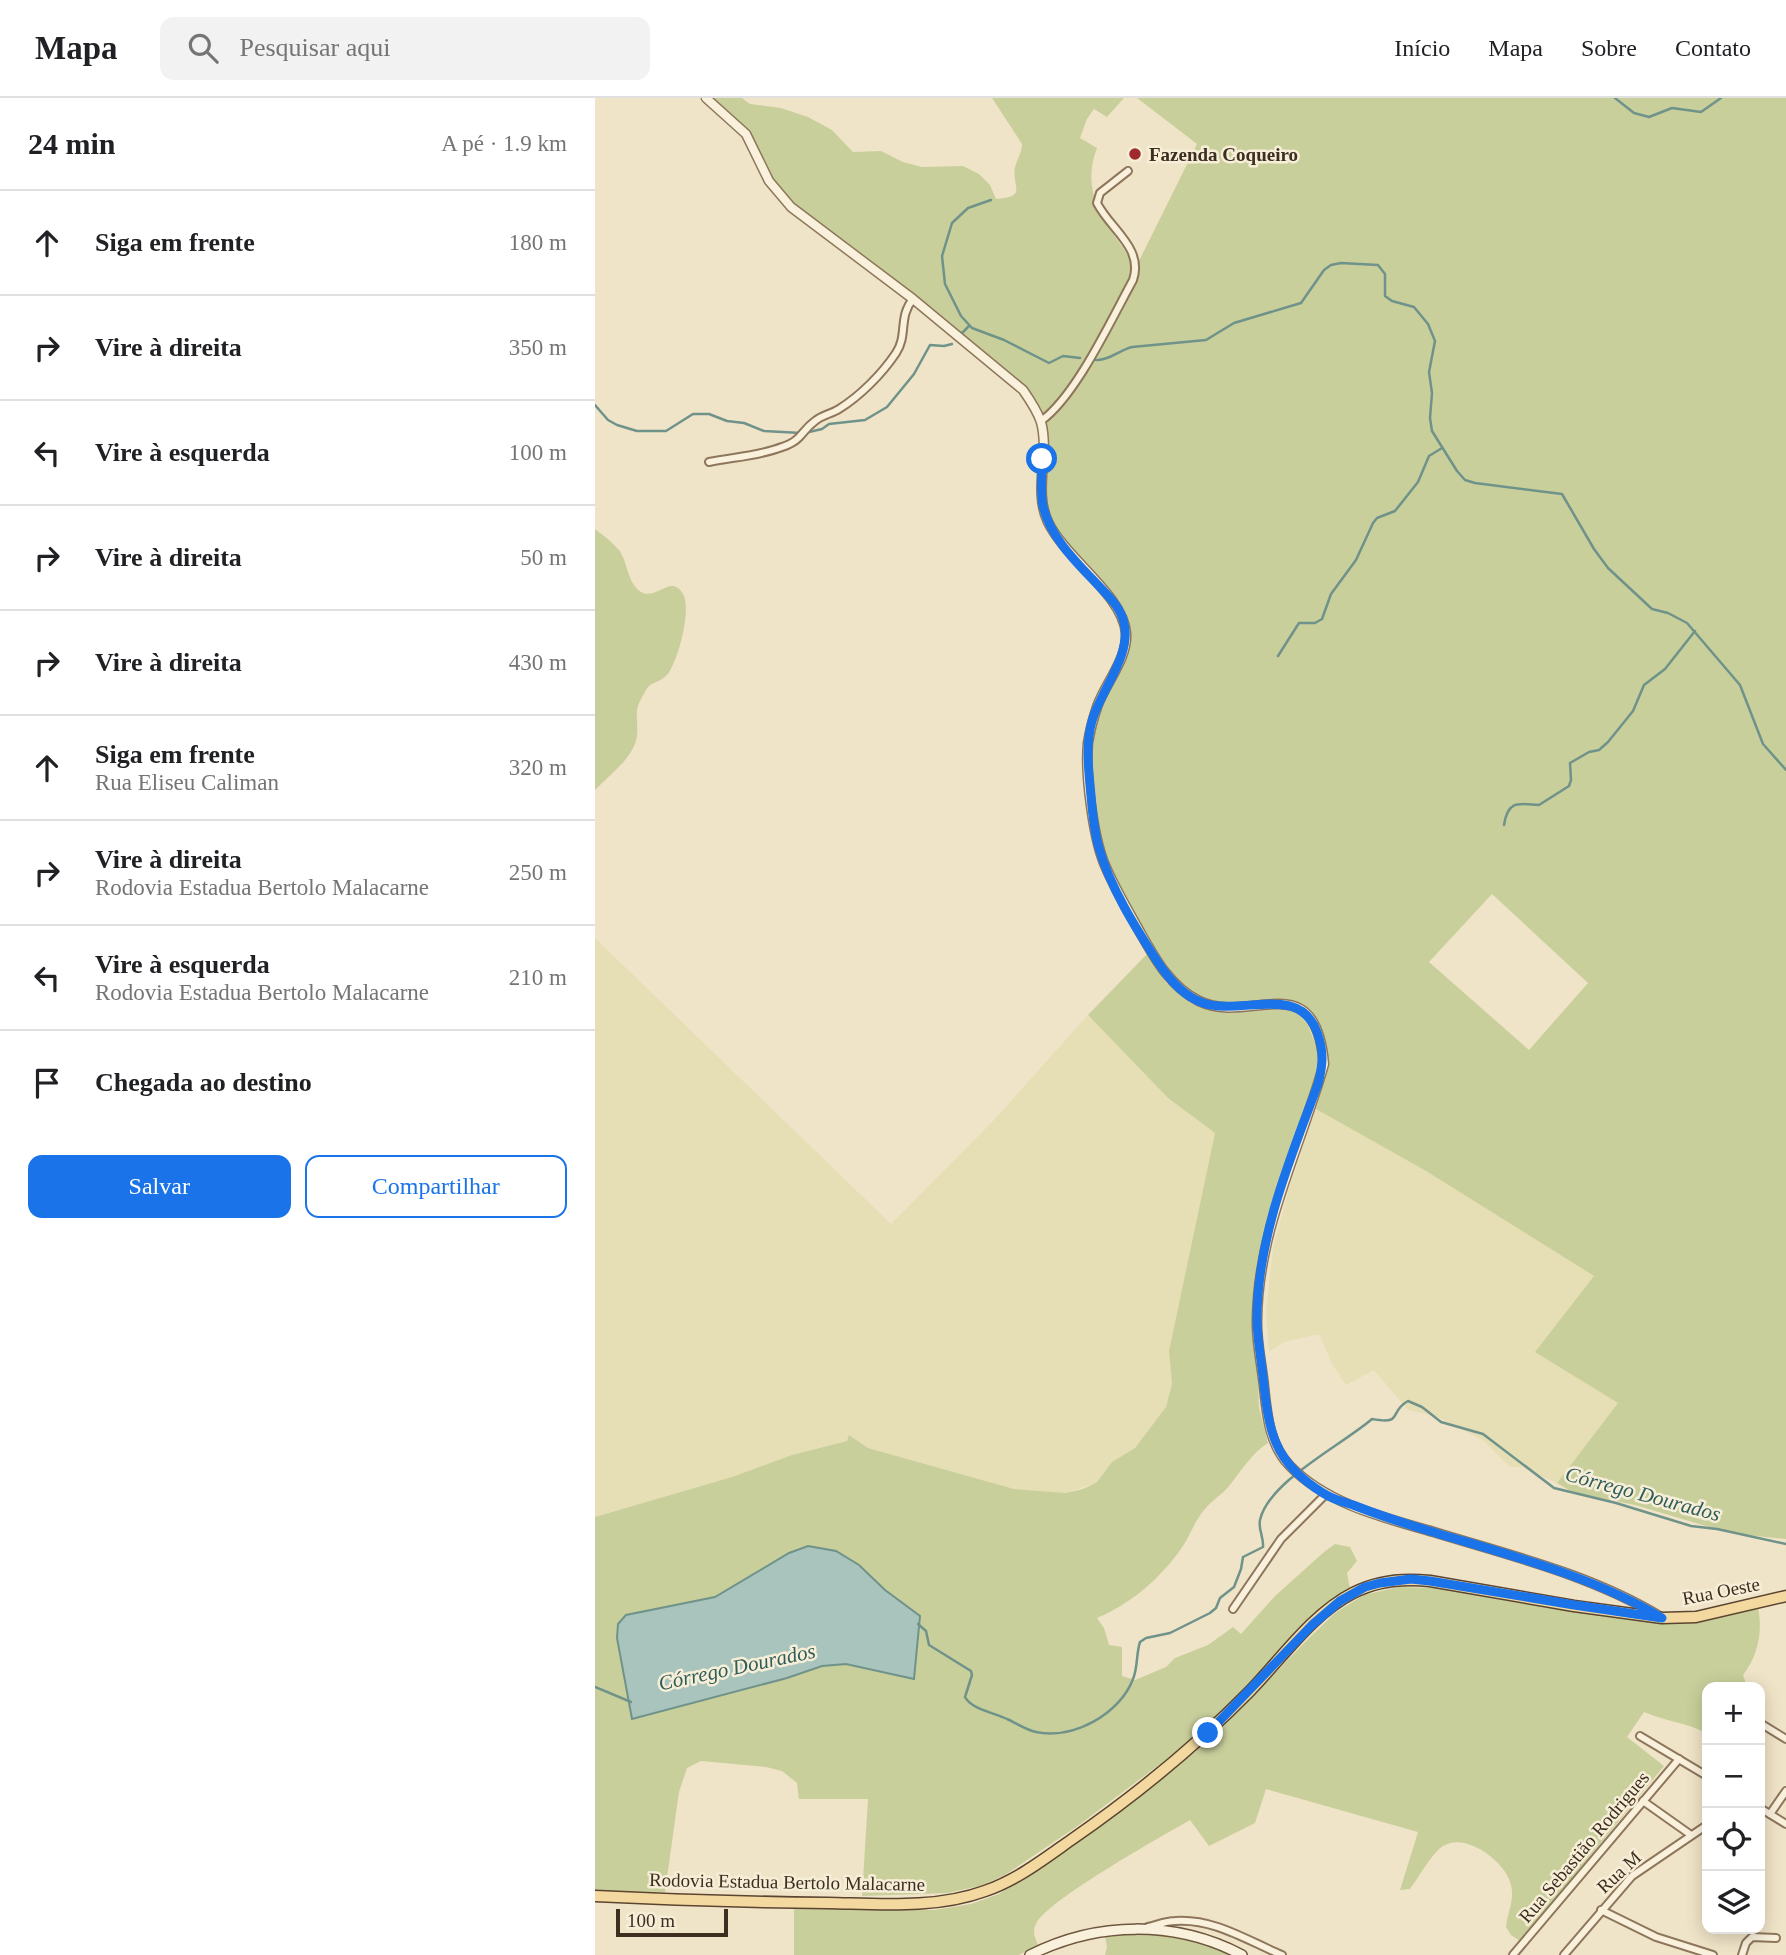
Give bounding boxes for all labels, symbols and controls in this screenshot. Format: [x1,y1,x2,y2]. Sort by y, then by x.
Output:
search box [160,17,650,80]
icon: search [184,29,222,67]
text: Mapa [35,30,118,66]
text: Pesquisar aqui [240,33,390,62]
text: Início [1394,35,1450,61]
text: Mapa [1488,35,1543,61]
text: Sobre [1581,35,1637,61]
text: Contato [1675,35,1751,61]
text: 24 min [28,127,116,160]
text: A pé · 1.9 km [441,131,567,156]
place label: Fazenda Coqueiro [1149,144,1298,165]
marker: Fazenda Coqueiro [1127,146,1143,162]
icon: ahead [28,224,66,262]
text: Siga em frente [95,228,255,257]
text: 180 m [509,230,567,255]
icon: right [28,329,66,367]
text: Vire à direita [95,333,242,362]
text: 350 m [509,335,567,360]
icon: left [28,434,66,472]
text: Vire à esquerda [95,438,270,467]
text: 100 m [509,440,567,465]
route start [1026,443,1057,474]
icon: right [28,539,66,577]
text: Vire à direita [95,543,242,572]
text: 50 m [520,545,567,570]
icon: right [28,644,66,682]
text: Vire à direita [95,648,242,677]
text: 430 m [509,650,567,675]
text: Siga em frente [95,740,255,769]
icon: ahead [28,749,66,787]
text: 320 m [509,755,567,780]
text: Rua Eliseu Caliman [95,770,279,795]
text: Vire à direita [95,845,242,874]
icon: right [28,854,66,892]
text: 250 m [509,860,567,885]
text: Rodovia Estadua Bertolo Malacarne [95,875,429,900]
text: Vire à esquerda [95,950,270,979]
icon: left [28,959,66,997]
text: 210 m [509,965,567,990]
text: Rodovia Estadua Bertolo Malacarne [95,980,429,1005]
icon: arrive [28,1064,66,1102]
text: Chegada ao destino [95,1068,312,1097]
button: Salvar [28,1155,291,1218]
button: Compartilhar [305,1155,567,1218]
water label: Córrego Dourados [1563,1462,1723,1526]
street label: Rua Oeste [1680,1573,1762,1609]
water label: Córrego Dourados [656,1639,818,1695]
map controls [1702,1682,1765,1934]
button: + [1702,1682,1765,1745]
route end [1192,1717,1223,1748]
button: − [1702,1745,1765,1808]
street label: Rua Sebastião Rodrigues [1515,1767,1653,1927]
button: locate [1702,1808,1765,1871]
street label: Rua M [1593,1846,1645,1897]
street label: Rodovia Estadua Bertolo Malacarne [649,1869,925,1895]
button: layers [1702,1871,1765,1934]
scale bar [616,1906,728,1938]
text: 100 m [627,1910,675,1931]

